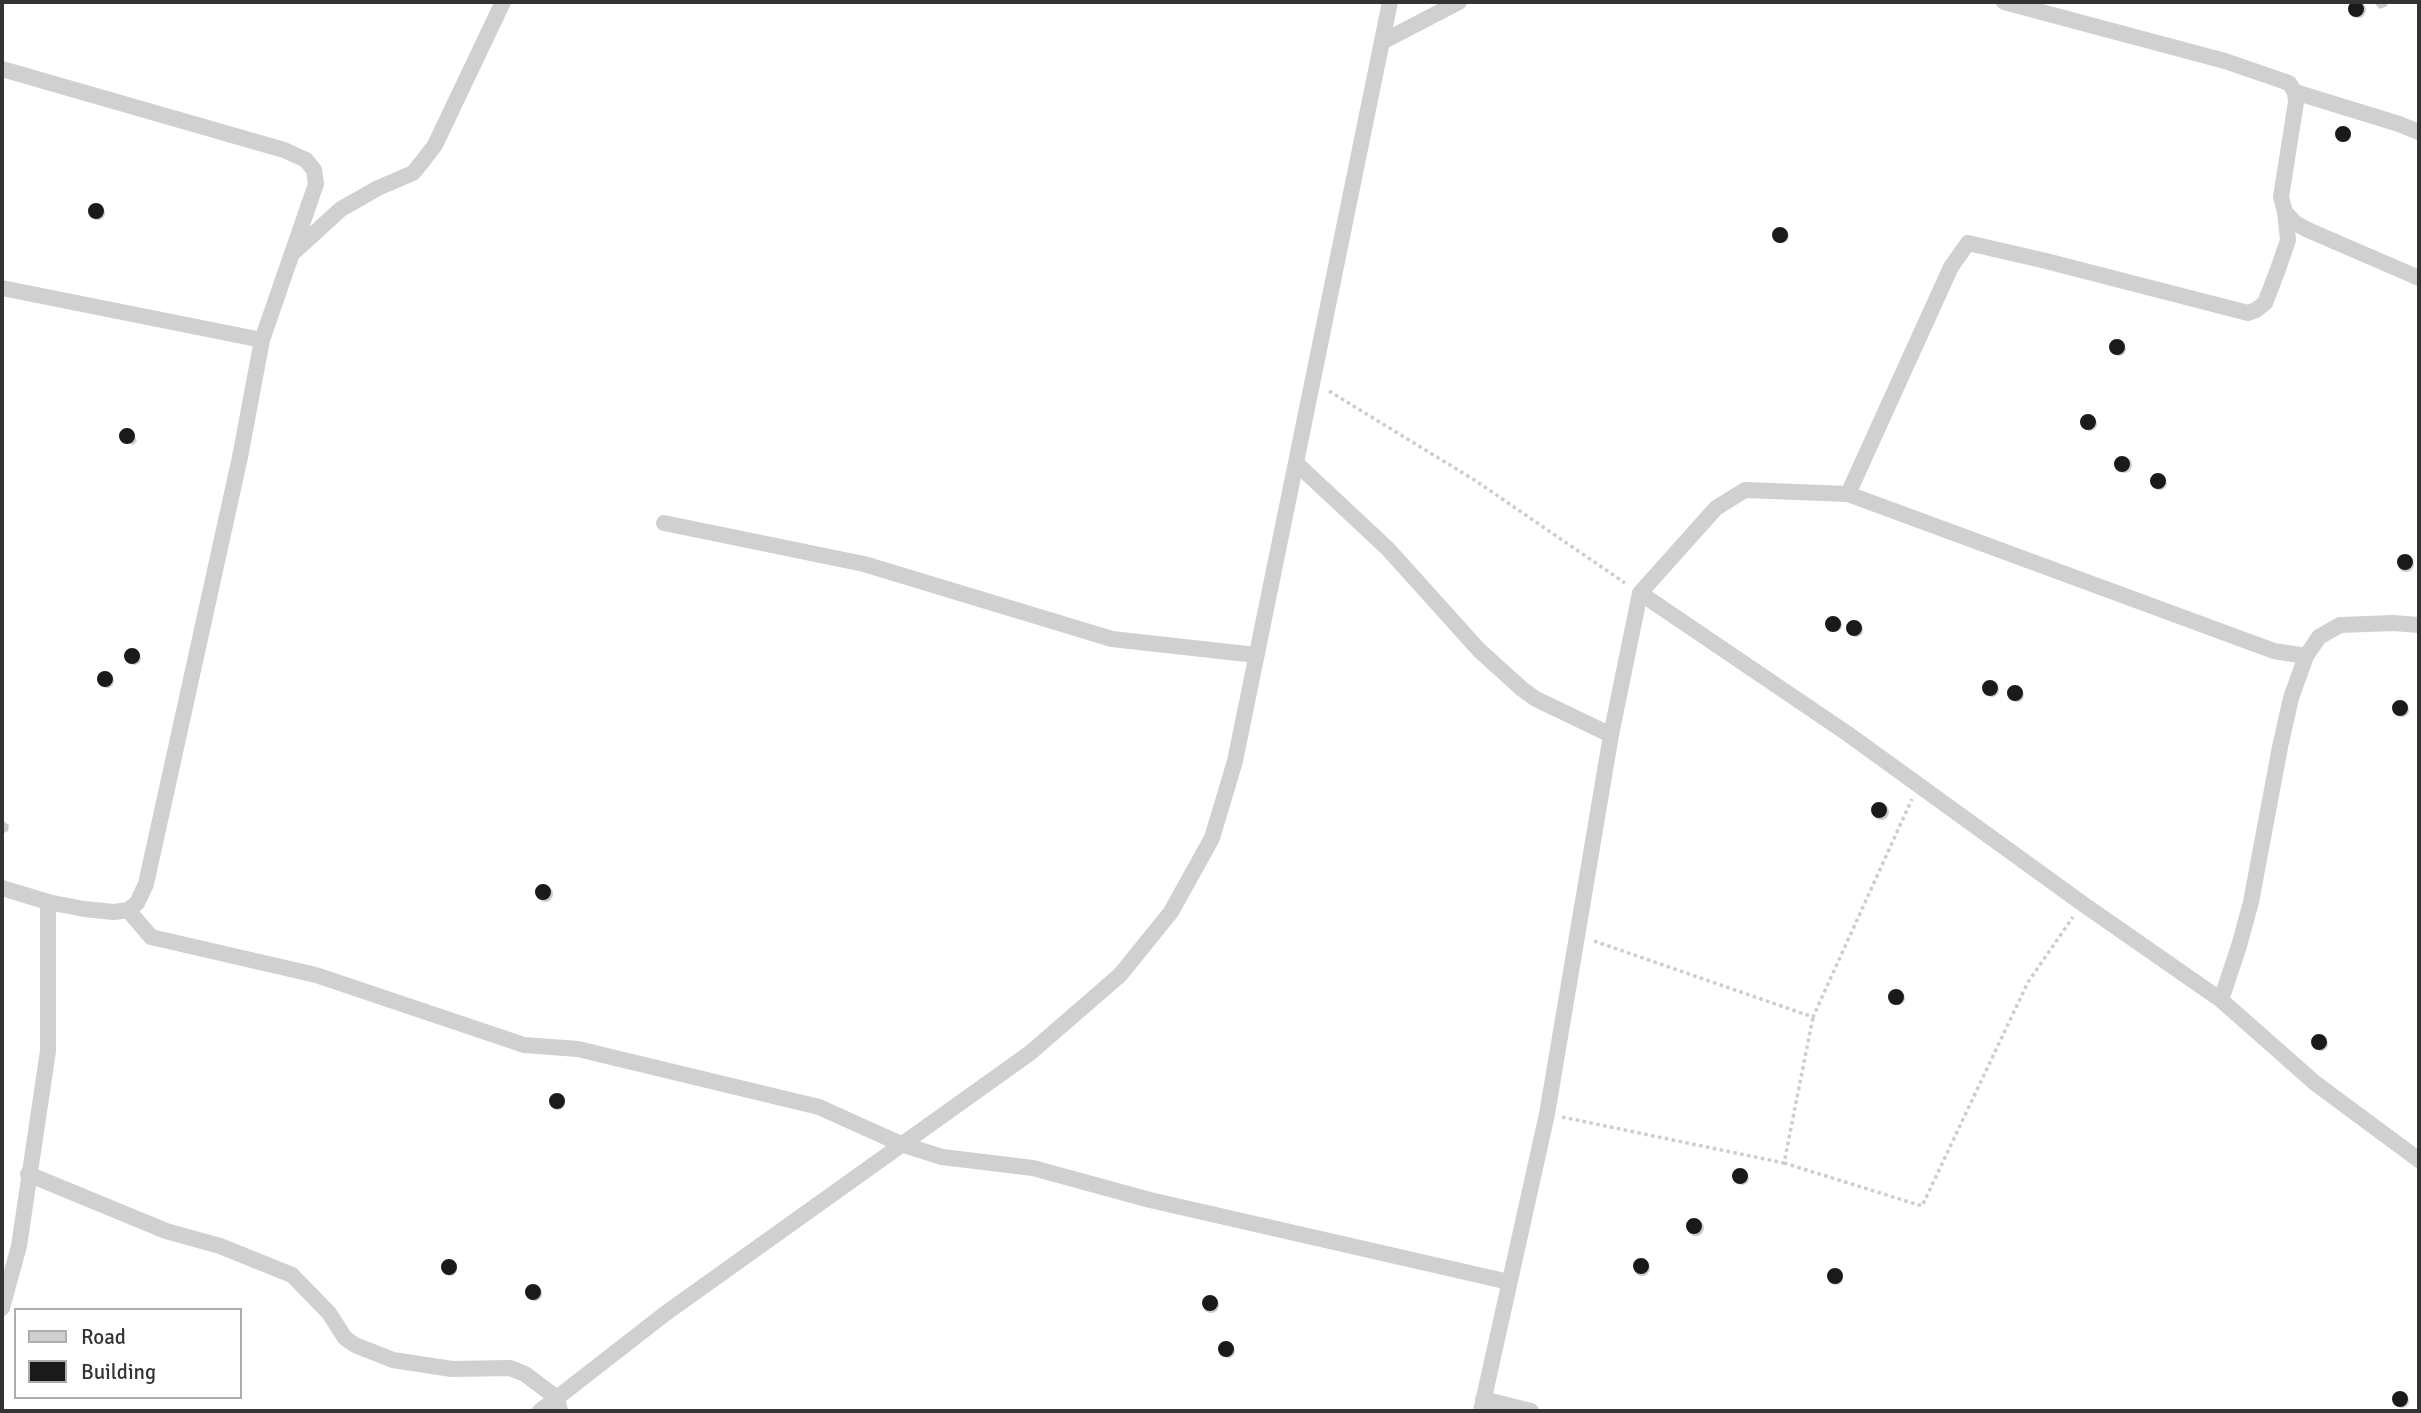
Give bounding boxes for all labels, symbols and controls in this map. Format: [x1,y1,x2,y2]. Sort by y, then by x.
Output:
legend [14,1308,242,1399]
text: Road [81,1324,126,1350]
text: Building [81,1359,156,1385]

